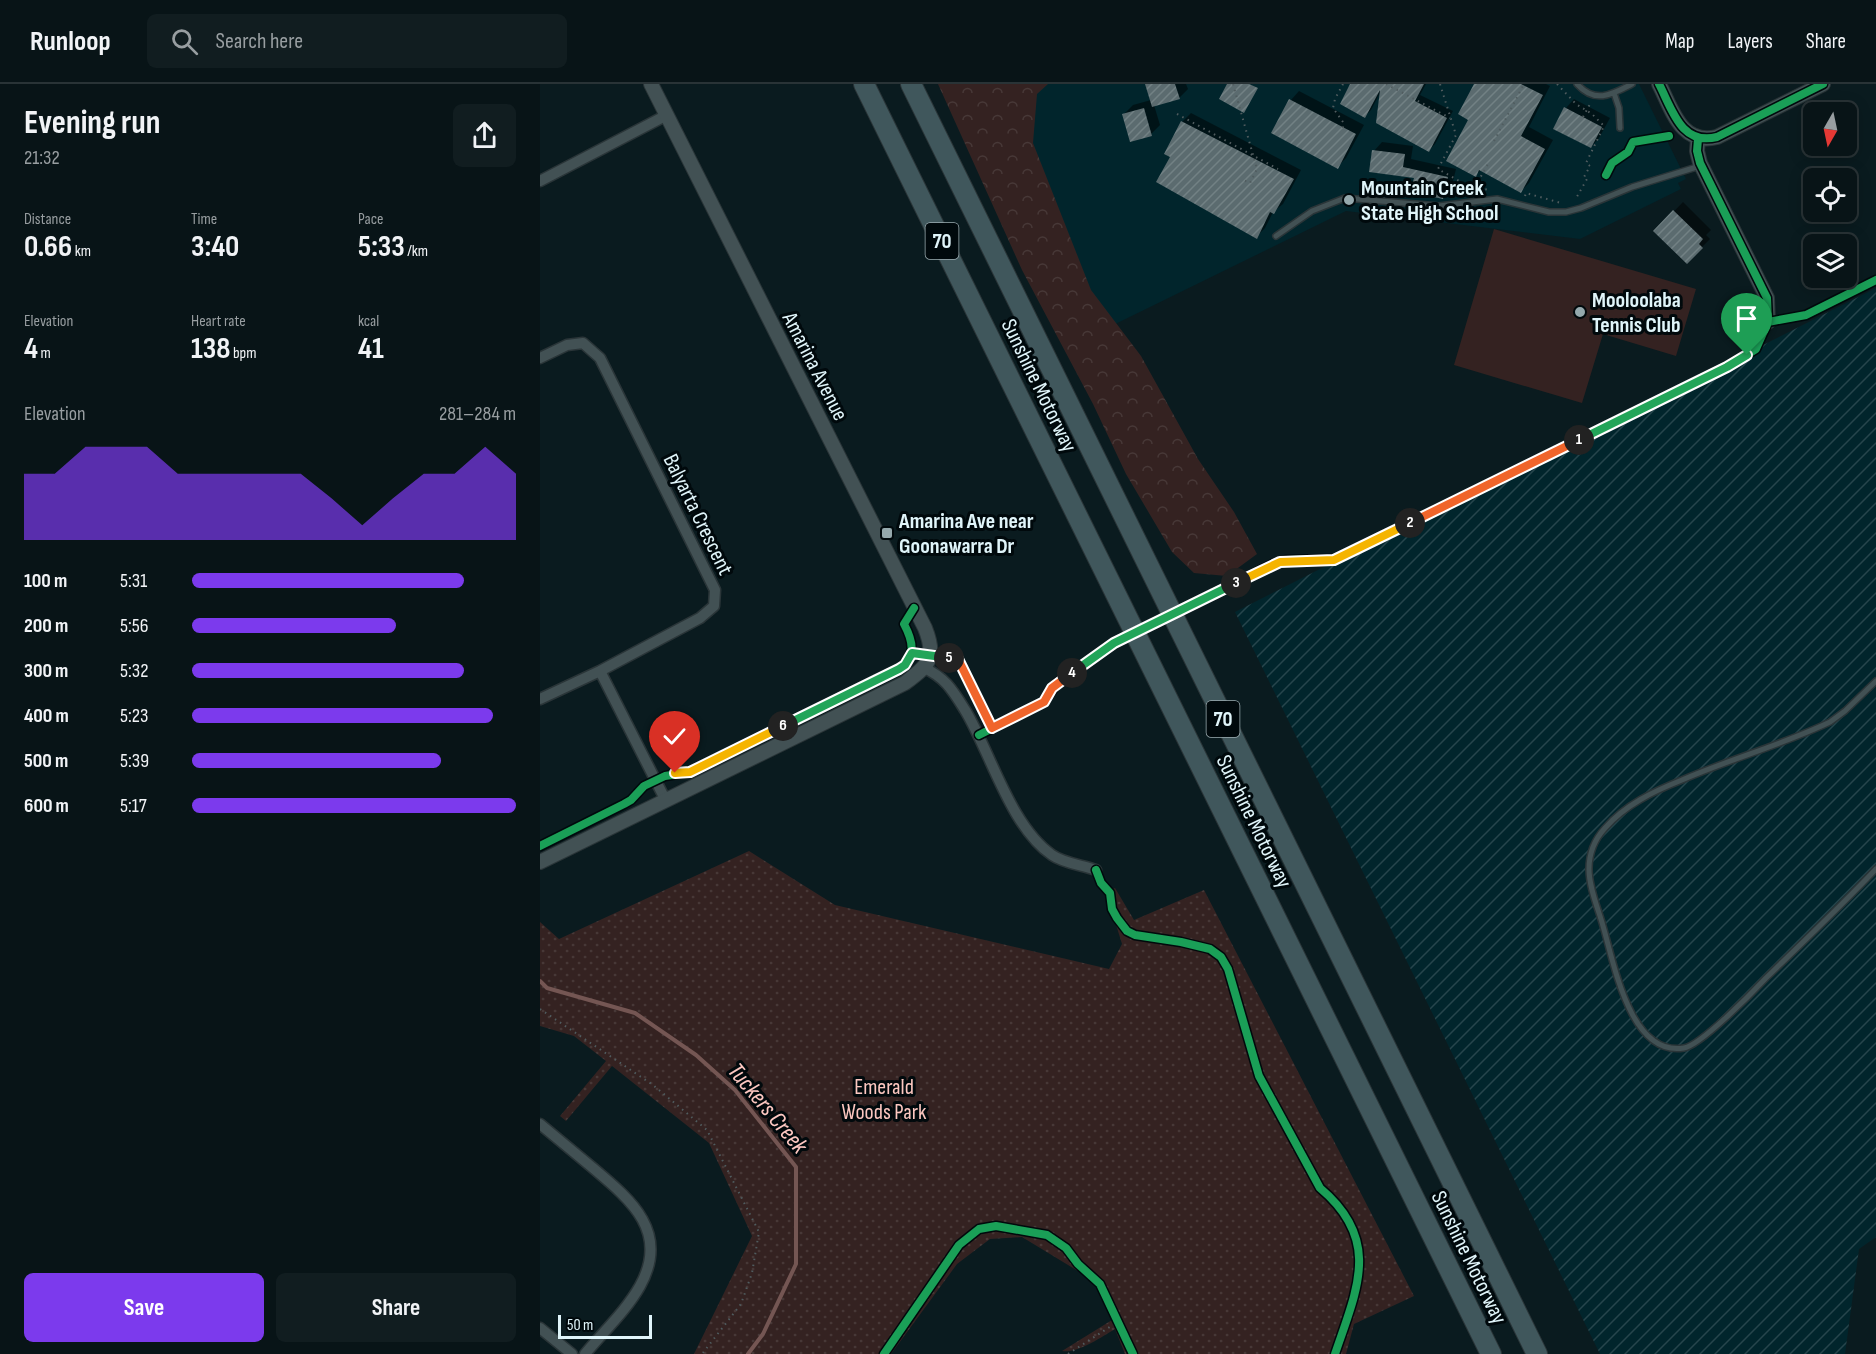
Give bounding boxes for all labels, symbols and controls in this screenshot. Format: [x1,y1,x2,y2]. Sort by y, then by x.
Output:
search box [147,14,567,68]
text: Runloop [30,25,111,58]
icon: search [168,25,201,58]
text: Search here [216,28,303,55]
text: Map [1665,29,1694,54]
text: Layers [1727,29,1773,54]
text: Share [1806,29,1846,54]
north arrow [1803,102,1857,156]
map controls [1803,102,1857,288]
text: Evening run [24,103,160,143]
button: share [453,104,516,167]
text: 21:32 [24,146,60,170]
button: locate [1803,168,1857,222]
place label: Mountain Creek State High School [1361,175,1498,227]
marker: Mountain Creek State High School [1342,193,1356,207]
text: Distance [24,210,71,229]
text: Time [191,210,217,229]
text: Pace [358,210,383,229]
road number: 70 [926,223,958,259]
text: 0.66 [24,229,72,265]
text: 3:40 [191,229,239,265]
text: 5:33 [358,229,405,265]
button: layers [1803,234,1857,288]
text: km [72,242,91,261]
text: /km [405,242,428,261]
place label: Mooloolaba Tennis Club [1592,287,1681,339]
pin [1721,293,1772,355]
icon: arrive [1730,302,1763,335]
marker: Mooloolaba Tennis Club [1573,305,1587,319]
street label: Amarina Avenue [775,307,853,425]
text: Elevation [24,312,73,331]
text: Heart rate [191,312,246,331]
text: kcal [358,312,379,331]
street label: Sunshine Motorway [995,315,1083,457]
text: 4 [24,331,38,367]
text: 138 [191,331,230,367]
text: 41 [358,331,384,367]
text: m [38,344,51,363]
text: bpm [230,344,256,363]
text: Elevation [24,402,86,426]
text: 281–284 m [439,402,516,426]
pin: 1 [1564,425,1594,455]
text: 1 [1576,430,1582,449]
street label: Balyarta Crescent [657,450,739,580]
place label: Amarina Ave near Goonawarra Dr [898,508,1034,560]
pin: 2 [1395,508,1425,538]
text: 2 [1406,513,1414,532]
marker: Amarina Ave near Goonawarra Dr [880,526,894,540]
pin: 3 [1221,568,1251,598]
text: 100 m [24,569,67,593]
text: 5:31 [120,569,147,593]
text: 3 [1232,573,1240,592]
text: 200 m [24,614,68,638]
text: 5:56 [120,614,149,638]
pin: 5 [934,643,964,673]
text: 5 [945,648,953,667]
pin: 4 [1057,658,1087,688]
text: 300 m [24,659,68,683]
text: 5:32 [120,659,148,683]
text: 4 [1068,663,1076,682]
road number: 70 [1206,701,1240,737]
text: 400 m [24,704,69,728]
text: 5:23 [120,704,148,728]
pin [649,711,700,773]
pin: 6 [768,711,798,741]
text: 6 [779,716,787,735]
icon: check [658,720,691,753]
text: 500 m [24,749,68,773]
text: 5:39 [120,749,149,773]
street label: Sunshine Motorway [1210,751,1298,893]
text: 600 m [24,794,69,818]
text: 5:17 [120,794,147,818]
water label: Tuckers Creek [721,1057,814,1160]
park label: Emerald Woods Park [842,1074,927,1126]
street label: Sunshine Motorway [1425,1187,1513,1329]
button: Save [24,1273,264,1342]
button: Share [276,1273,516,1342]
scale bar [558,1312,652,1340]
text: 50 m [567,1316,593,1335]

